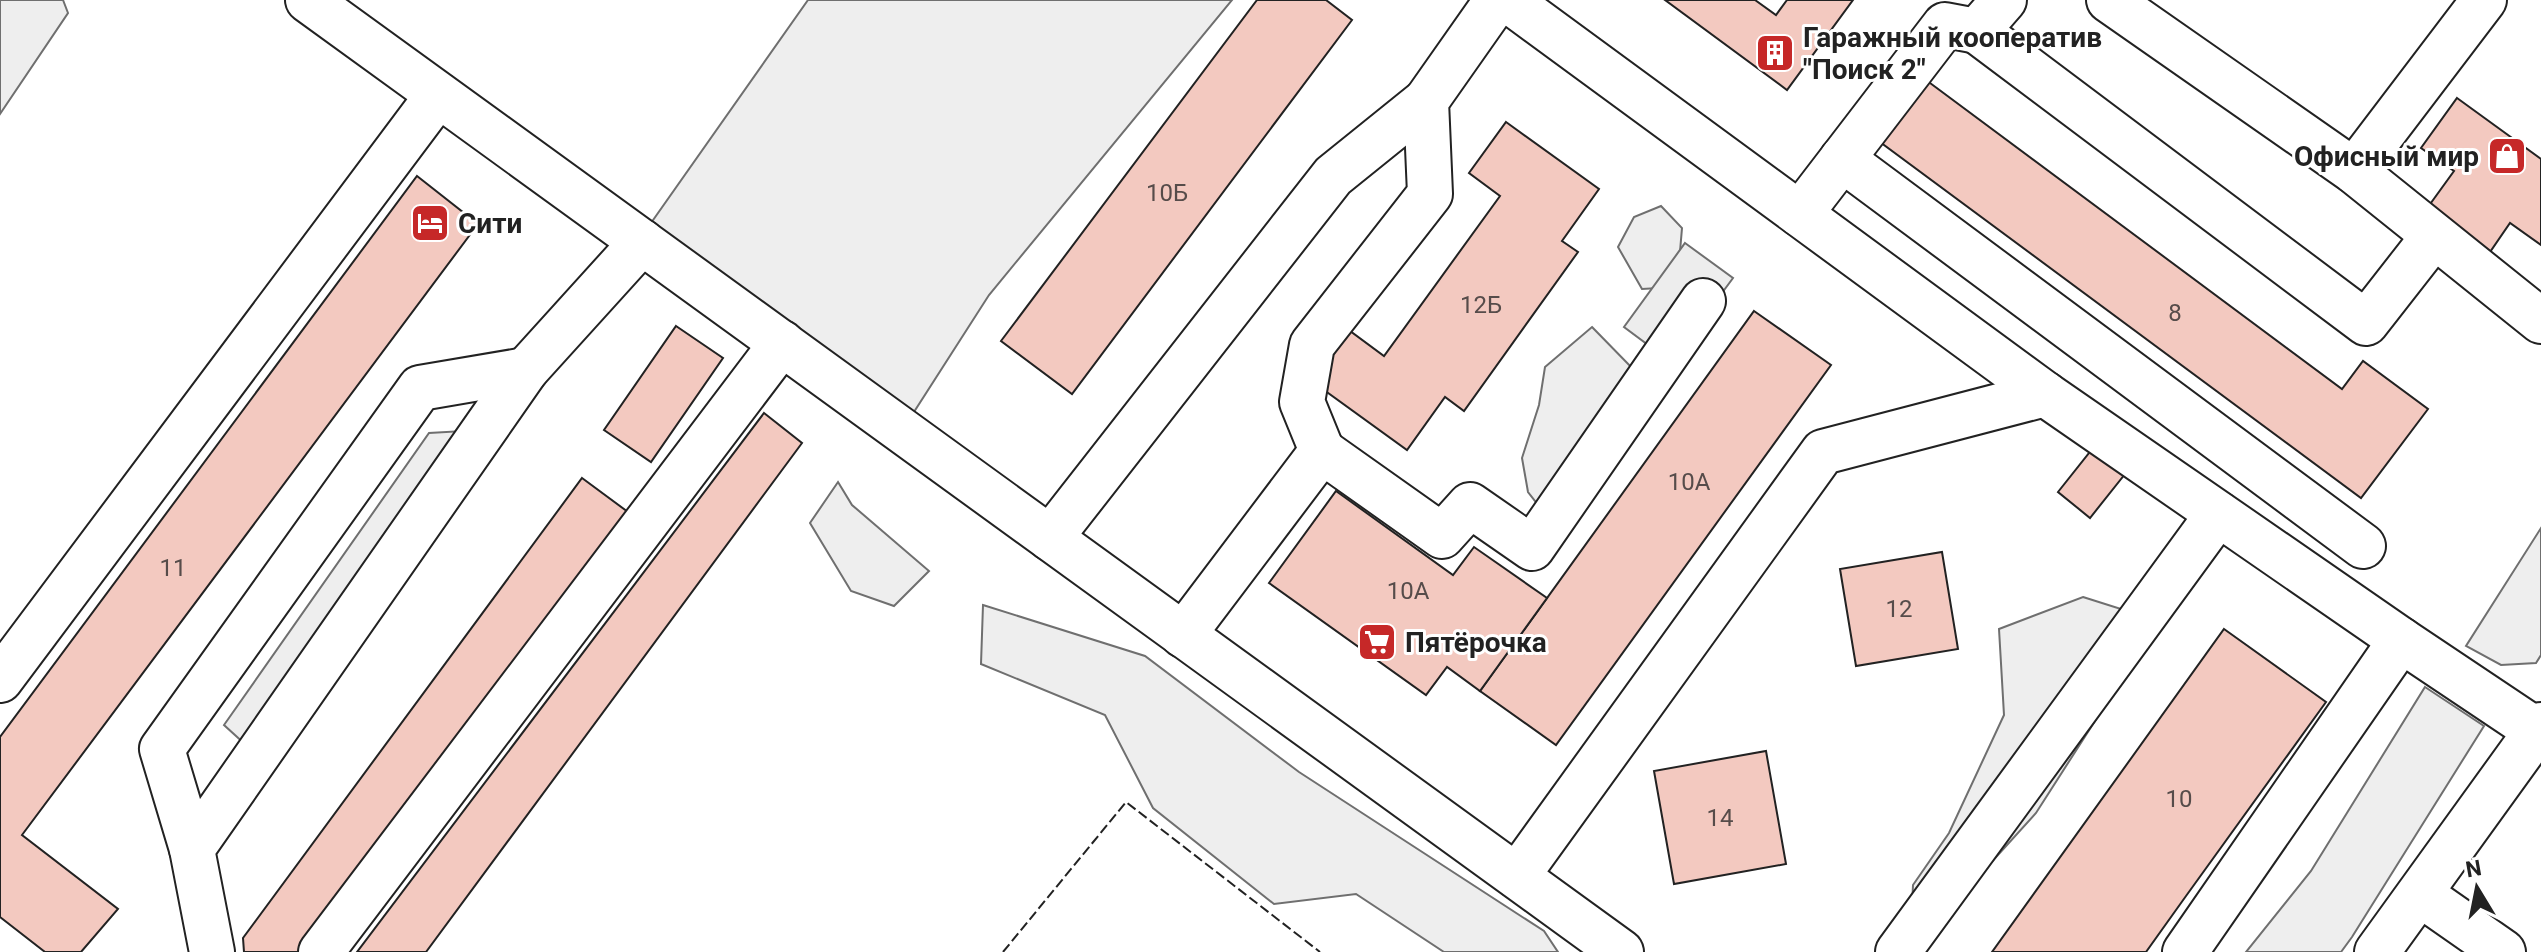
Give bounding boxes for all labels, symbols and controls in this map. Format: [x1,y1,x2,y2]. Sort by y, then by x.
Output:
place label: Гаражный кооператив "Поиск 2" [1803,21,2102,86]
building icon: Гаражный кооператив "Поиск 2" [1754,32,1796,74]
shop icon: Офисный мир [2486,135,2528,177]
place label: Офисный мир [2294,140,2479,173]
house number: 10Б [1146,179,1188,207]
hotel icon: Сити [409,202,451,244]
place label: Сити [458,207,522,240]
house number: 12Б [1460,291,1502,319]
house number: 8 [2168,299,2182,327]
house number: 10А [1668,468,1711,496]
house number: 11 [160,554,186,582]
house number: 10А [1387,577,1430,605]
house number: 12 [1886,595,1912,623]
supermarket icon: Пятёрочка [1356,621,1398,663]
place label: Пятёрочка [1405,626,1547,659]
house number: 10 [2166,785,2192,813]
house number: 14 [1707,804,1733,832]
north arrow [2437,848,2517,928]
text: N [2464,855,2483,882]

